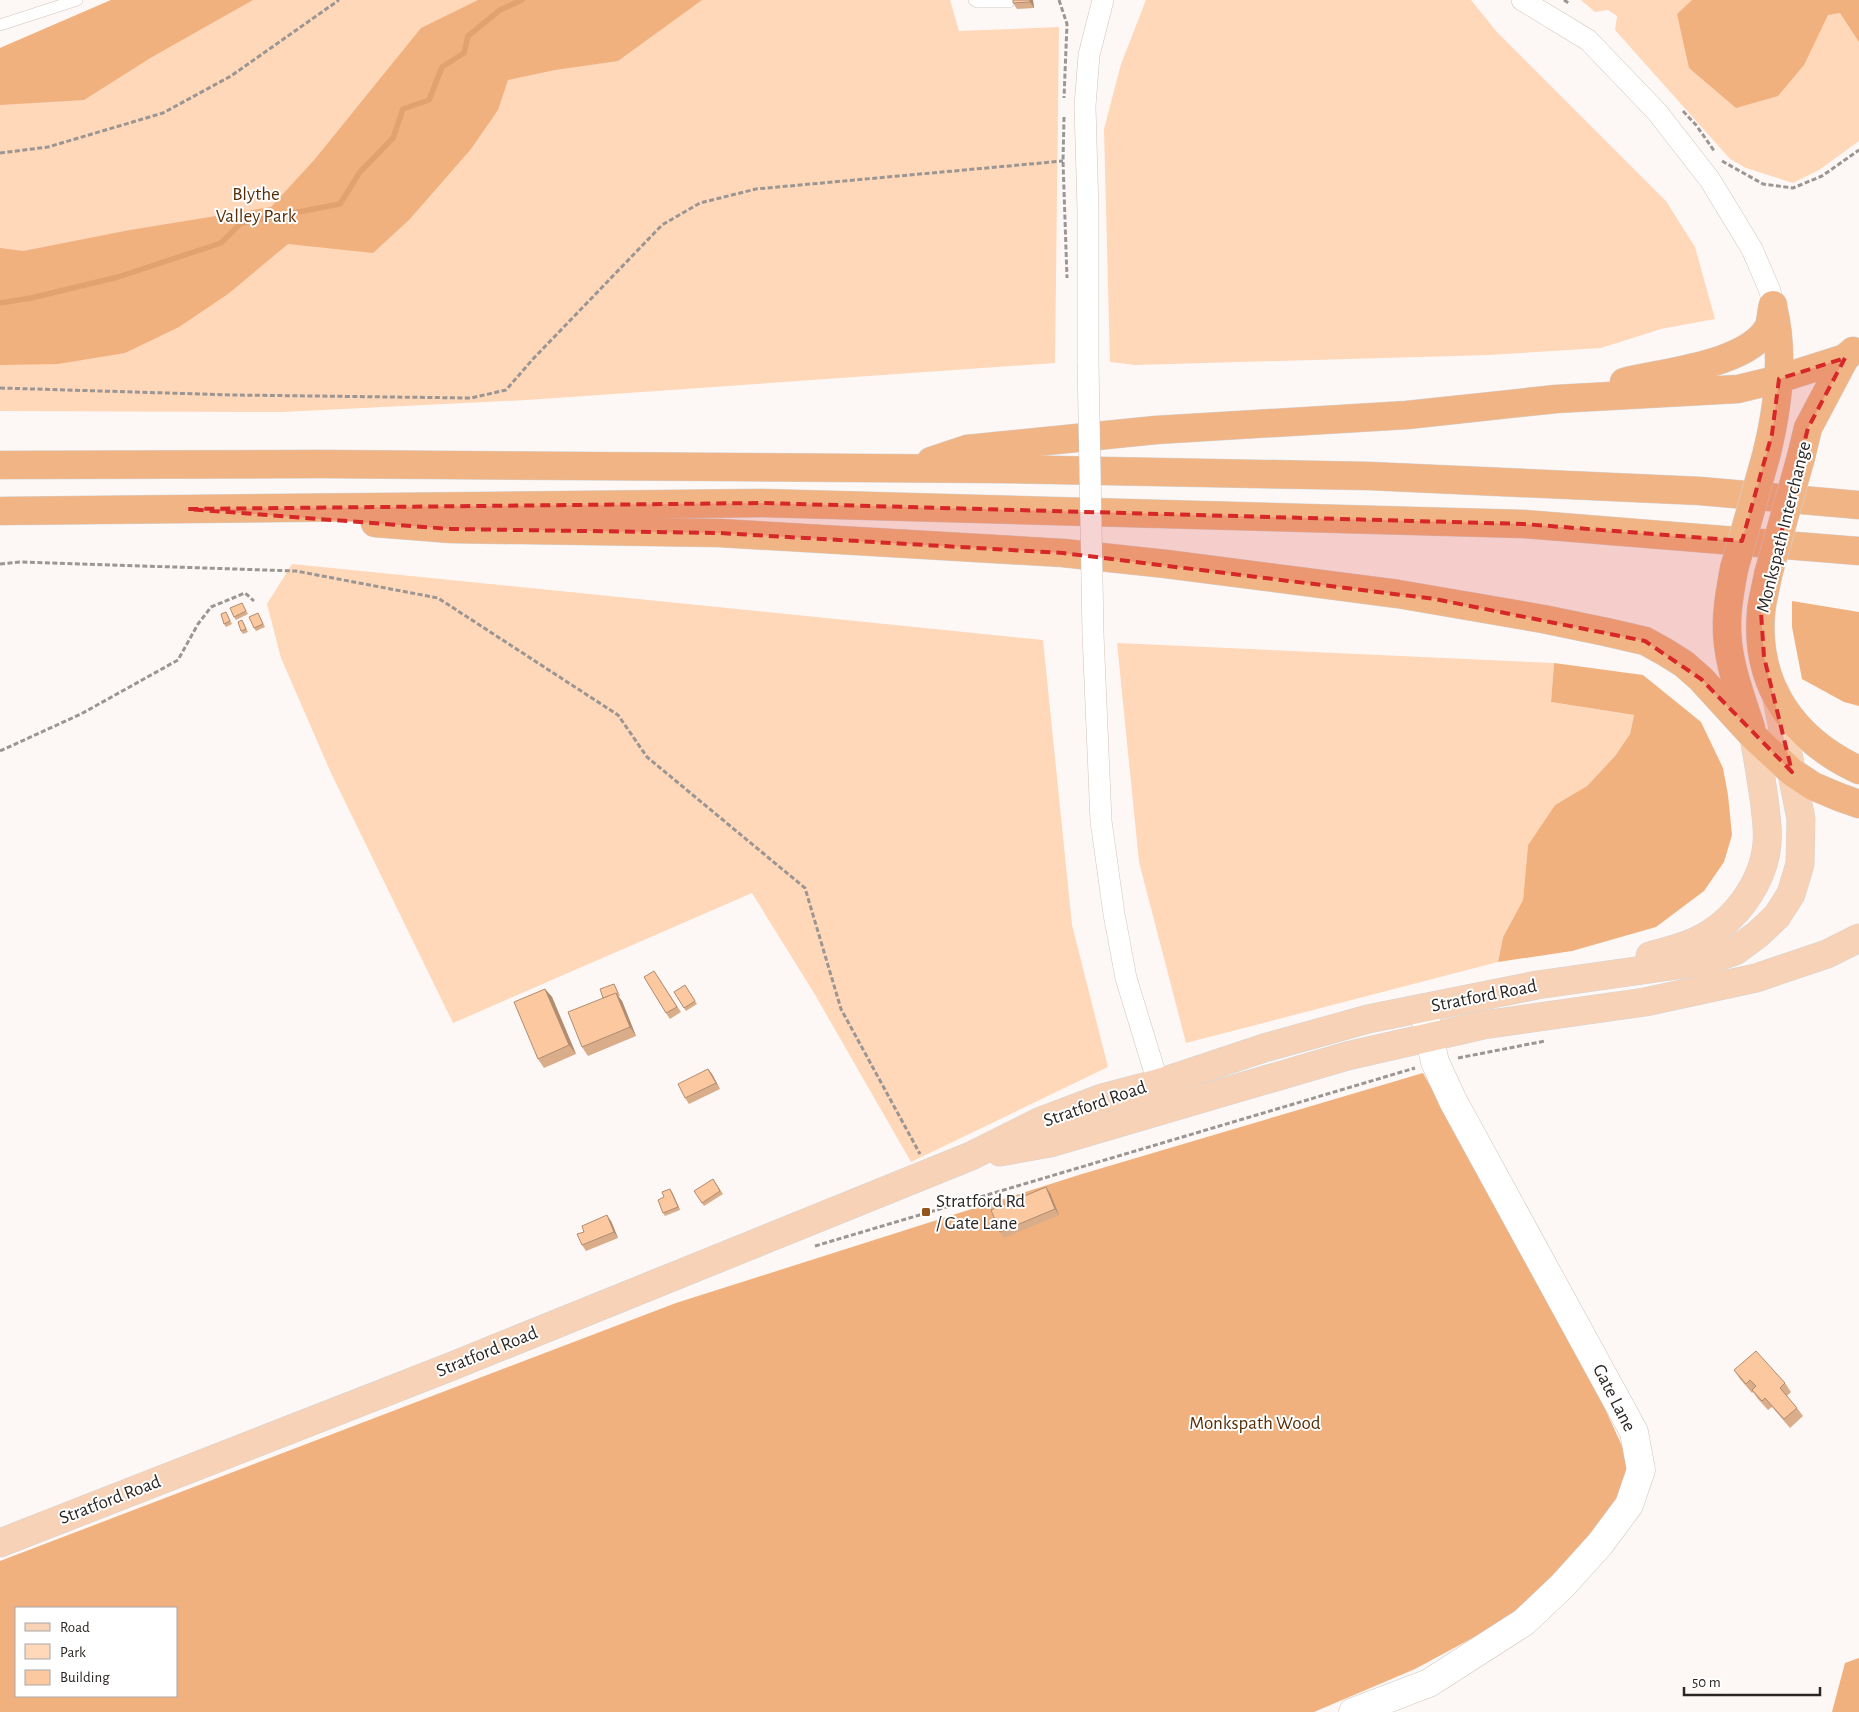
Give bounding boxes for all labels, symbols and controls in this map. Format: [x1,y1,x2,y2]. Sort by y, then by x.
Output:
park label: Blythe Valley Park [216,185,297,226]
street label: Monkspath Interchange [1754,439,1814,615]
street label: Stratford Road [1430,976,1539,1016]
street label: Stratford Road [1041,1078,1149,1130]
place label: Stratford Rd / Gate Lane [936,1192,1025,1233]
marker: Stratford Rd / Gate Lane [920,1206,932,1218]
street label: Stratford Road [434,1323,540,1381]
street label: Gate Lane [1589,1361,1639,1435]
park label: Monkspath Wood [1189,1414,1321,1433]
street label: Stratford Road [57,1472,164,1528]
legend [15,1607,178,1697]
text: Road [60,1620,90,1635]
text: Park [60,1645,86,1660]
scale bar [1684,1664,1820,1696]
text: Building [60,1670,110,1685]
text: 50 m [1692,1675,1721,1690]

